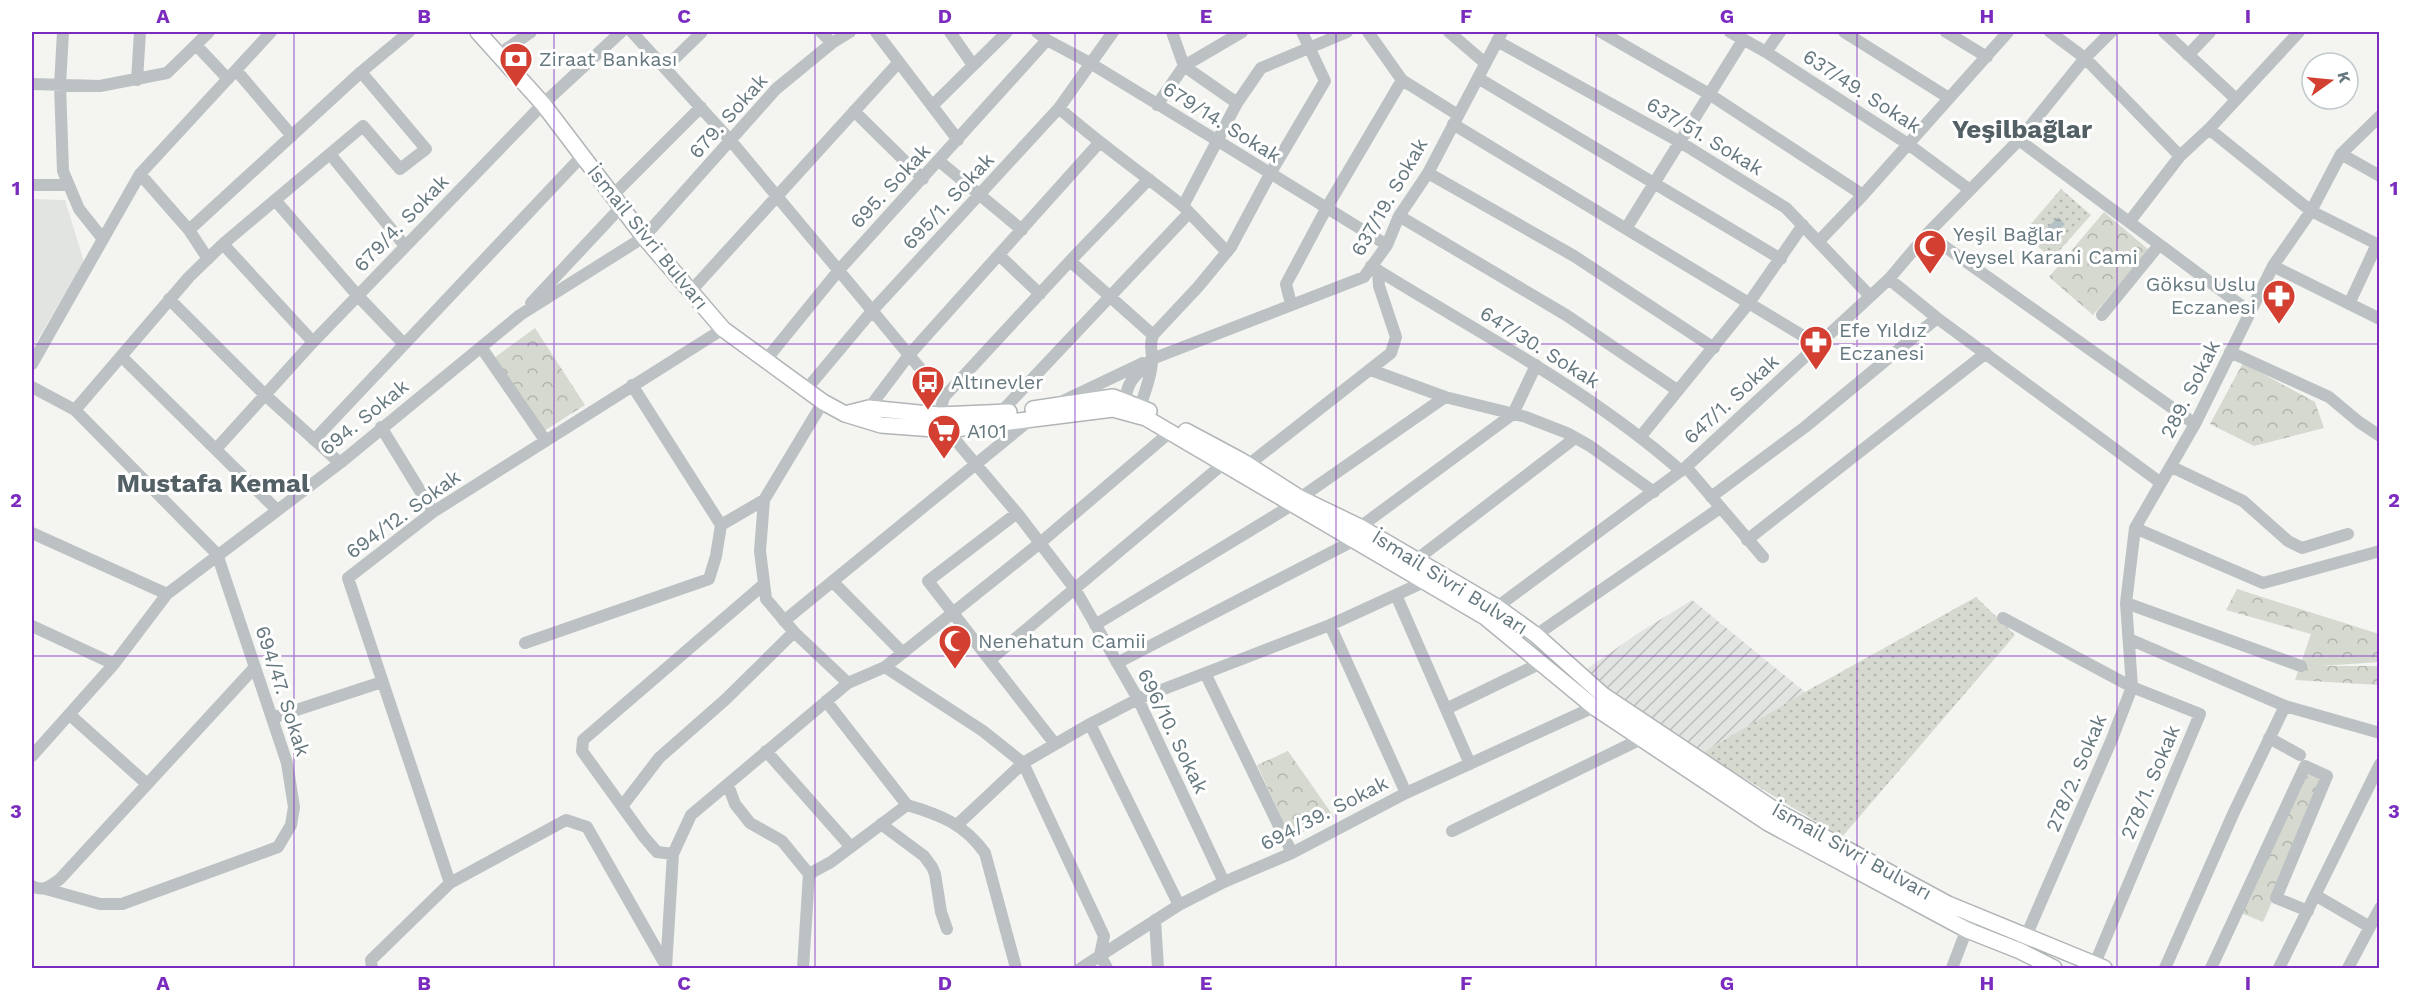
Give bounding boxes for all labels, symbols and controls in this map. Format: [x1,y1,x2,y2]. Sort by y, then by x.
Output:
text: A [156,4,170,28]
text: B [417,4,431,28]
text: C [677,4,691,28]
text: D [938,4,952,28]
text: E [1200,4,1212,28]
text: F [1460,4,1472,28]
text: G [1720,4,1734,28]
text: H [1980,4,1994,28]
text: I [2245,4,2251,28]
bank icon: Ziraat Bankası [498,41,534,88]
street label: 637/49. Sokak [1798,44,1926,138]
place label: Ziraat Bankası [539,47,677,71]
north arrow [2300,51,2360,111]
street label: 679. Sokak [684,69,772,163]
text: K [2333,69,2355,85]
street label: 679/14. Sokak [1159,76,1285,168]
street label: 637/51. Sokak [1642,92,1768,180]
district label: Yeşilbağlar [1952,114,2093,144]
street label: 637/19. Sokak [1345,134,1433,260]
street label: 695. Sokak [845,139,935,233]
street label: 695/1. Sokak [897,148,999,254]
street label: İsmail Sivri Bulvarı [582,160,714,314]
street label: 679/4. Sokak [349,169,453,277]
text: 1 [12,176,20,200]
text: 1 [2390,176,2398,200]
place label: Yeşil Bağlar Veysel Karani Cami [1953,222,2138,269]
mosque icon: Yeşil Bağlar Veysel Karani Cami [1912,228,1948,275]
place label: Göksu Uslu Eczanesi [2146,272,2256,319]
pharmacy icon: Göksu Uslu Eczanesi [2261,278,2297,325]
street label: 647/30. Sokak [1476,301,1604,393]
place label: Efe Yıldız Eczanesi [1839,318,1927,365]
pharmacy icon: Efe Yıldız Eczanesi [1798,324,1834,371]
street label: 289. Sokak [2155,336,2225,442]
street label: 647/1. Sokak [1679,349,1783,449]
bus stop icon: Altınevler [910,364,946,411]
place label: Altınevler [951,370,1043,394]
street label: 694. Sokak [315,374,413,460]
supermarket icon: A101 [926,413,962,460]
place label: A101 [967,419,1007,443]
street label: 694/12. Sokak [341,464,465,564]
district label: Mustafa Kemal [117,468,310,498]
text: 2 [10,488,22,512]
text: 2 [2388,488,2400,512]
street label: İsmail Sivri Bulvarı [1368,524,1532,640]
street label: 694/47. Sokak [251,623,315,759]
mosque icon: Nenehatun Camii [937,623,973,670]
place label: Nenehatun Camii [978,629,1146,653]
street label: 696/10. Sokak [1132,665,1214,797]
street label: 278/2. Sokak [2040,711,2112,835]
street label: 278/1. Sokak [2115,721,2185,843]
street label: 694/39. Sokak [1256,771,1392,855]
street label: İsmail Sivri Bulvarı [1768,797,1936,905]
text: 3 [10,799,22,823]
text: 3 [2388,799,2400,823]
text: A [156,971,170,995]
text: B [417,971,431,995]
text: C [677,971,691,995]
text: D [938,971,952,995]
text: E [1200,971,1212,995]
text: F [1460,971,1472,995]
text: G [1720,971,1734,995]
text: H [1980,971,1994,995]
text: I [2245,971,2251,995]

